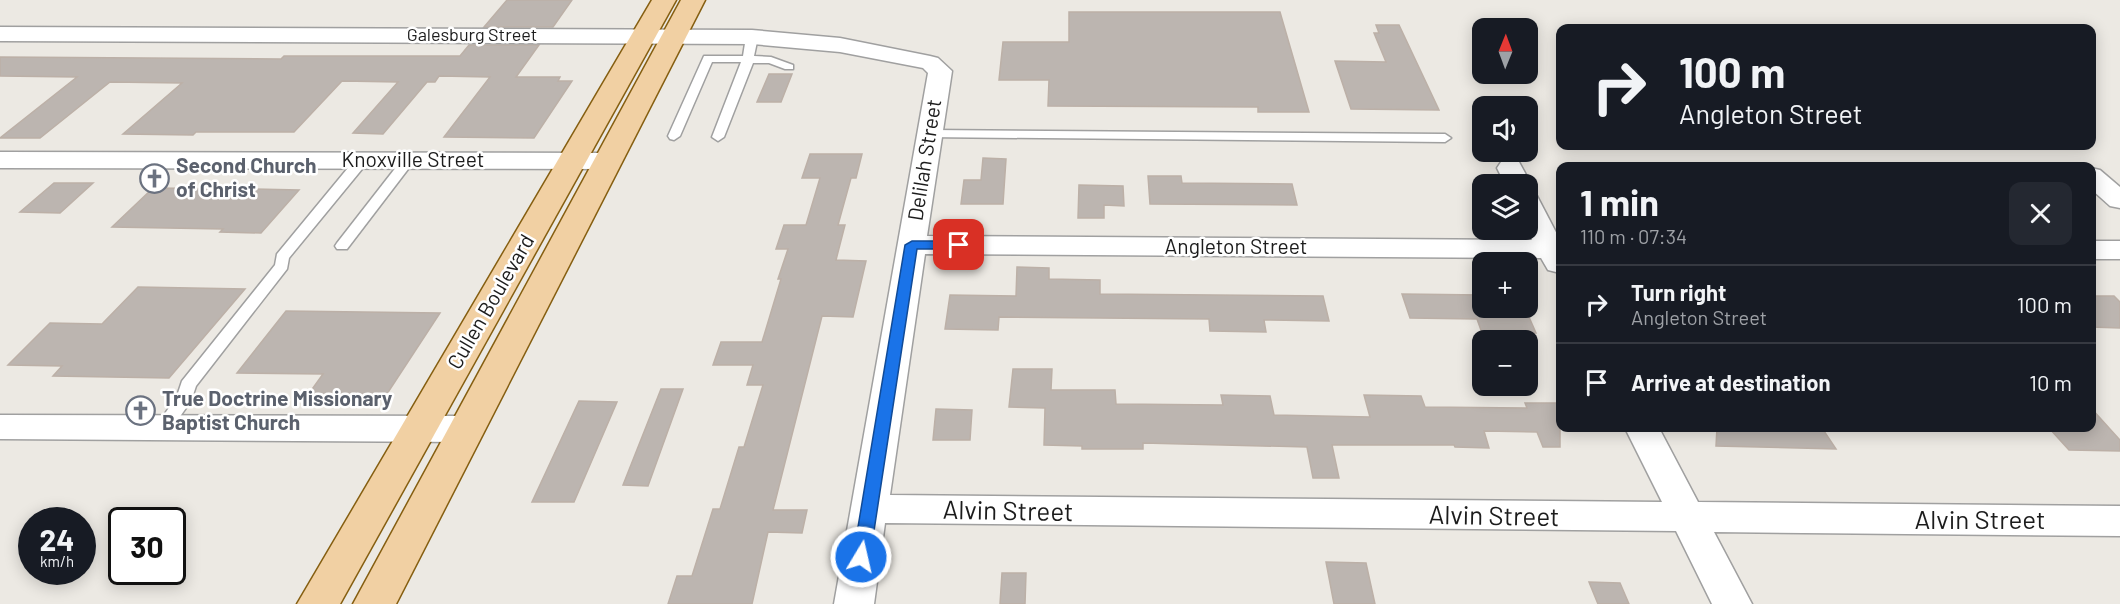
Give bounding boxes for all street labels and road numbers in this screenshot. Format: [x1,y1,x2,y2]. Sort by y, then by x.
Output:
street label: Galesburg Street [407,23,537,45]
street label: Delilah Street [902,97,945,222]
street label: Knoxville Street [342,146,484,171]
street label: Cullen Boulevard [441,229,538,373]
street label: Angleton Street [1165,233,1307,258]
street label: Alvin Street [942,493,1074,526]
street label: Alvin Street [1428,498,1560,531]
street label: Alvin Street [1915,503,2045,534]

